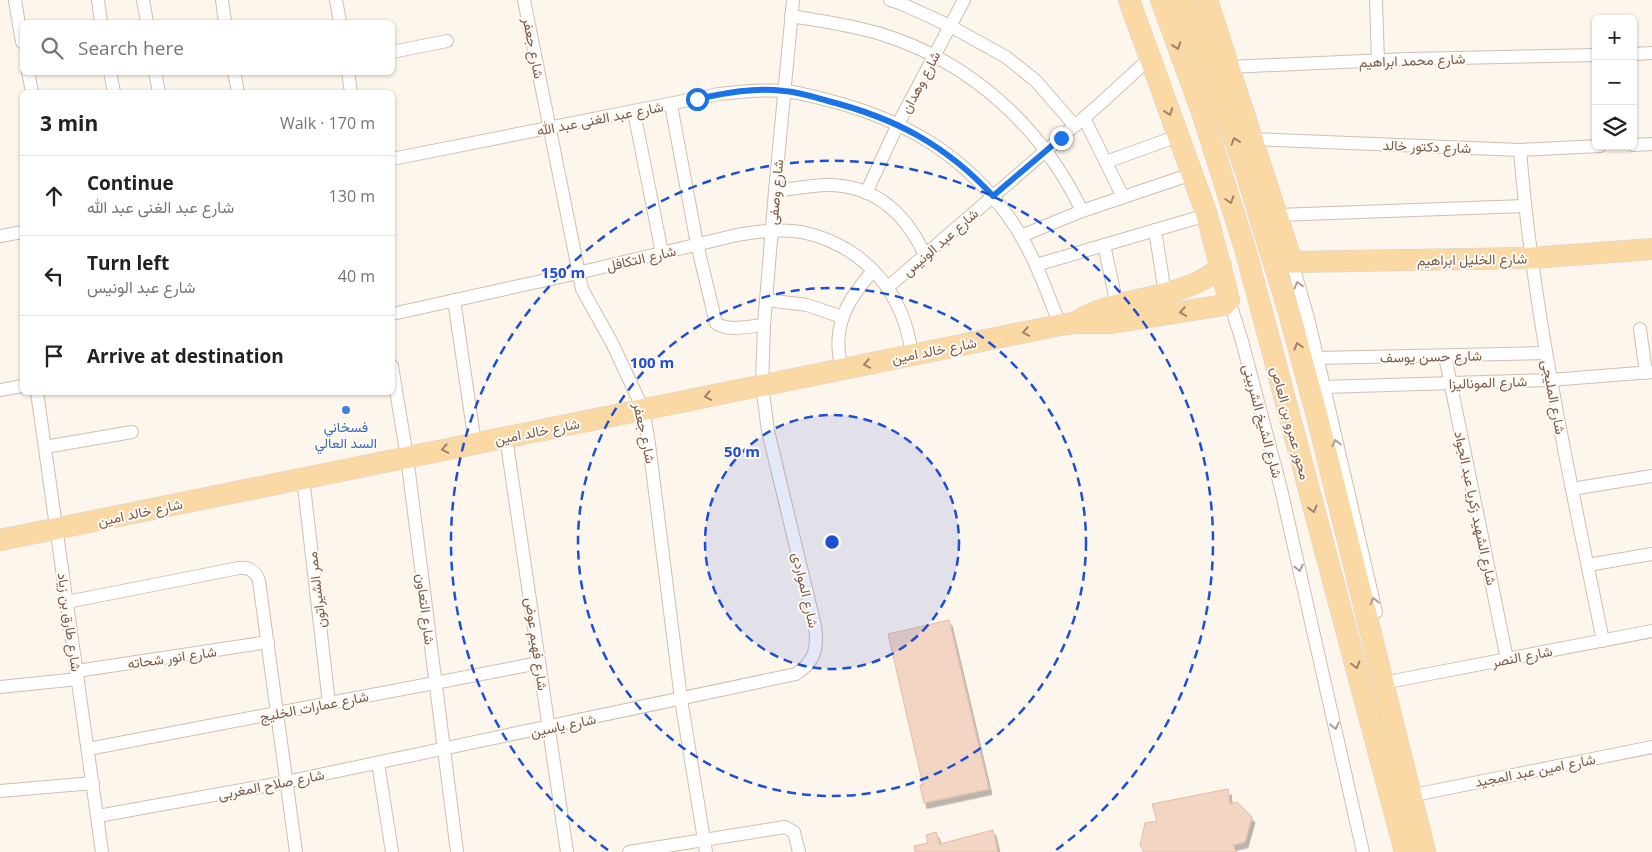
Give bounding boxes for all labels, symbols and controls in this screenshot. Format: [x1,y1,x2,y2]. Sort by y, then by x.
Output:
street label: شارع جعفر [517,15,549,80]
map controls [1592,15,1637,150]
button: + [1592,15,1637,60]
search box [20,20,395,75]
icon: search [38,34,66,62]
text: Search here [78,35,184,61]
one-way arrow [1171,41,1181,50]
street label: شارع وهدان [896,48,946,117]
street label: شارع محمد ابراهيم [1358,49,1466,73]
button: − [1592,60,1637,105]
route start [686,88,709,111]
street label: شارع عبد الغنى عبد الله [535,96,665,142]
button: layers [1592,105,1637,150]
one-way arrow [1163,107,1173,115]
text: 3 min [40,109,98,137]
text: Walk · 170 m [280,112,375,134]
route end [1050,127,1073,150]
street label: شارع دكتور خالد [1382,135,1472,159]
one-way arrow [1231,137,1241,146]
street label: شارع وصفى [763,158,789,226]
text: Continue [87,170,174,196]
icon: ahead [40,182,68,210]
text: 130 m [329,185,375,207]
one-way arrow [1224,195,1234,203]
text: شارع عبد الغنى عبد الله [87,196,234,218]
street label: شارع عبد الونيس [898,204,983,282]
street label: شارع التكافل [604,241,678,277]
street label: شارع الخليل ابراهيم [1417,249,1527,271]
text: Turn left [87,250,169,276]
icon: left [40,262,68,290]
text: 150 m [541,262,585,282]
text: 40 m [338,265,375,287]
text: شارع عبد الونيس [87,276,195,298]
one-way arrow [1294,281,1304,289]
one-way arrow [1179,306,1187,317]
one-way arrow [1022,326,1031,336]
street label: شارع خالد امين [890,332,979,370]
icon: arrive [40,342,68,370]
text: Arrive at destination [87,343,284,369]
one-way arrow [1294,343,1304,351]
street label: شارع حسن يوسف [1380,346,1482,368]
text: 100 m [630,352,674,372]
one-way arrow [862,358,871,369]
street label: شارع المليجى [1536,358,1571,436]
street label: شارع الشيخ الشربينى [1237,362,1287,481]
street label: محور عمرو بن العاص [1267,364,1315,482]
street label: شارع الموناليزا [1449,371,1528,395]
one-way arrow [703,390,712,401]
street label: شارع جعفر [627,400,661,465]
marker: فسخاني السد العالي [340,404,352,416]
street label: شارع خالد امين [493,413,582,451]
place label: فسخاني السد العالي [315,417,377,455]
street label: شارع الشهيد زكريا عبد الجواد [1448,429,1502,587]
one-way arrow [1331,438,1342,447]
text: 50 m [724,441,760,461]
one-way arrow [441,443,450,454]
street label: شارع خالد امين [96,494,185,532]
one-way arrow [1307,504,1318,513]
centre of rings [823,533,841,551]
street label: شارع المواردى [786,550,824,630]
street label: ممر الشيراتون [302,551,330,629]
one-way arrow [1293,563,1303,572]
street label: شارع طارق بن زياد [52,571,86,673]
street label: شارع التعاون [410,572,440,646]
street label: شارع فهيم عوض [519,596,553,692]
one-way arrow [1369,596,1380,605]
street label: شارع انور شحاته [126,641,218,675]
street label: شارع النصر [1489,641,1554,673]
one-way arrow [1350,661,1360,669]
street label: شارع عمارات الخليج [258,686,370,728]
street label: شارع ياسين [528,709,598,743]
one-way arrow [1329,722,1339,731]
street label: شارع امين عبد المجيد [1473,749,1597,793]
street label: شارع صلاح المغربى [216,764,326,806]

